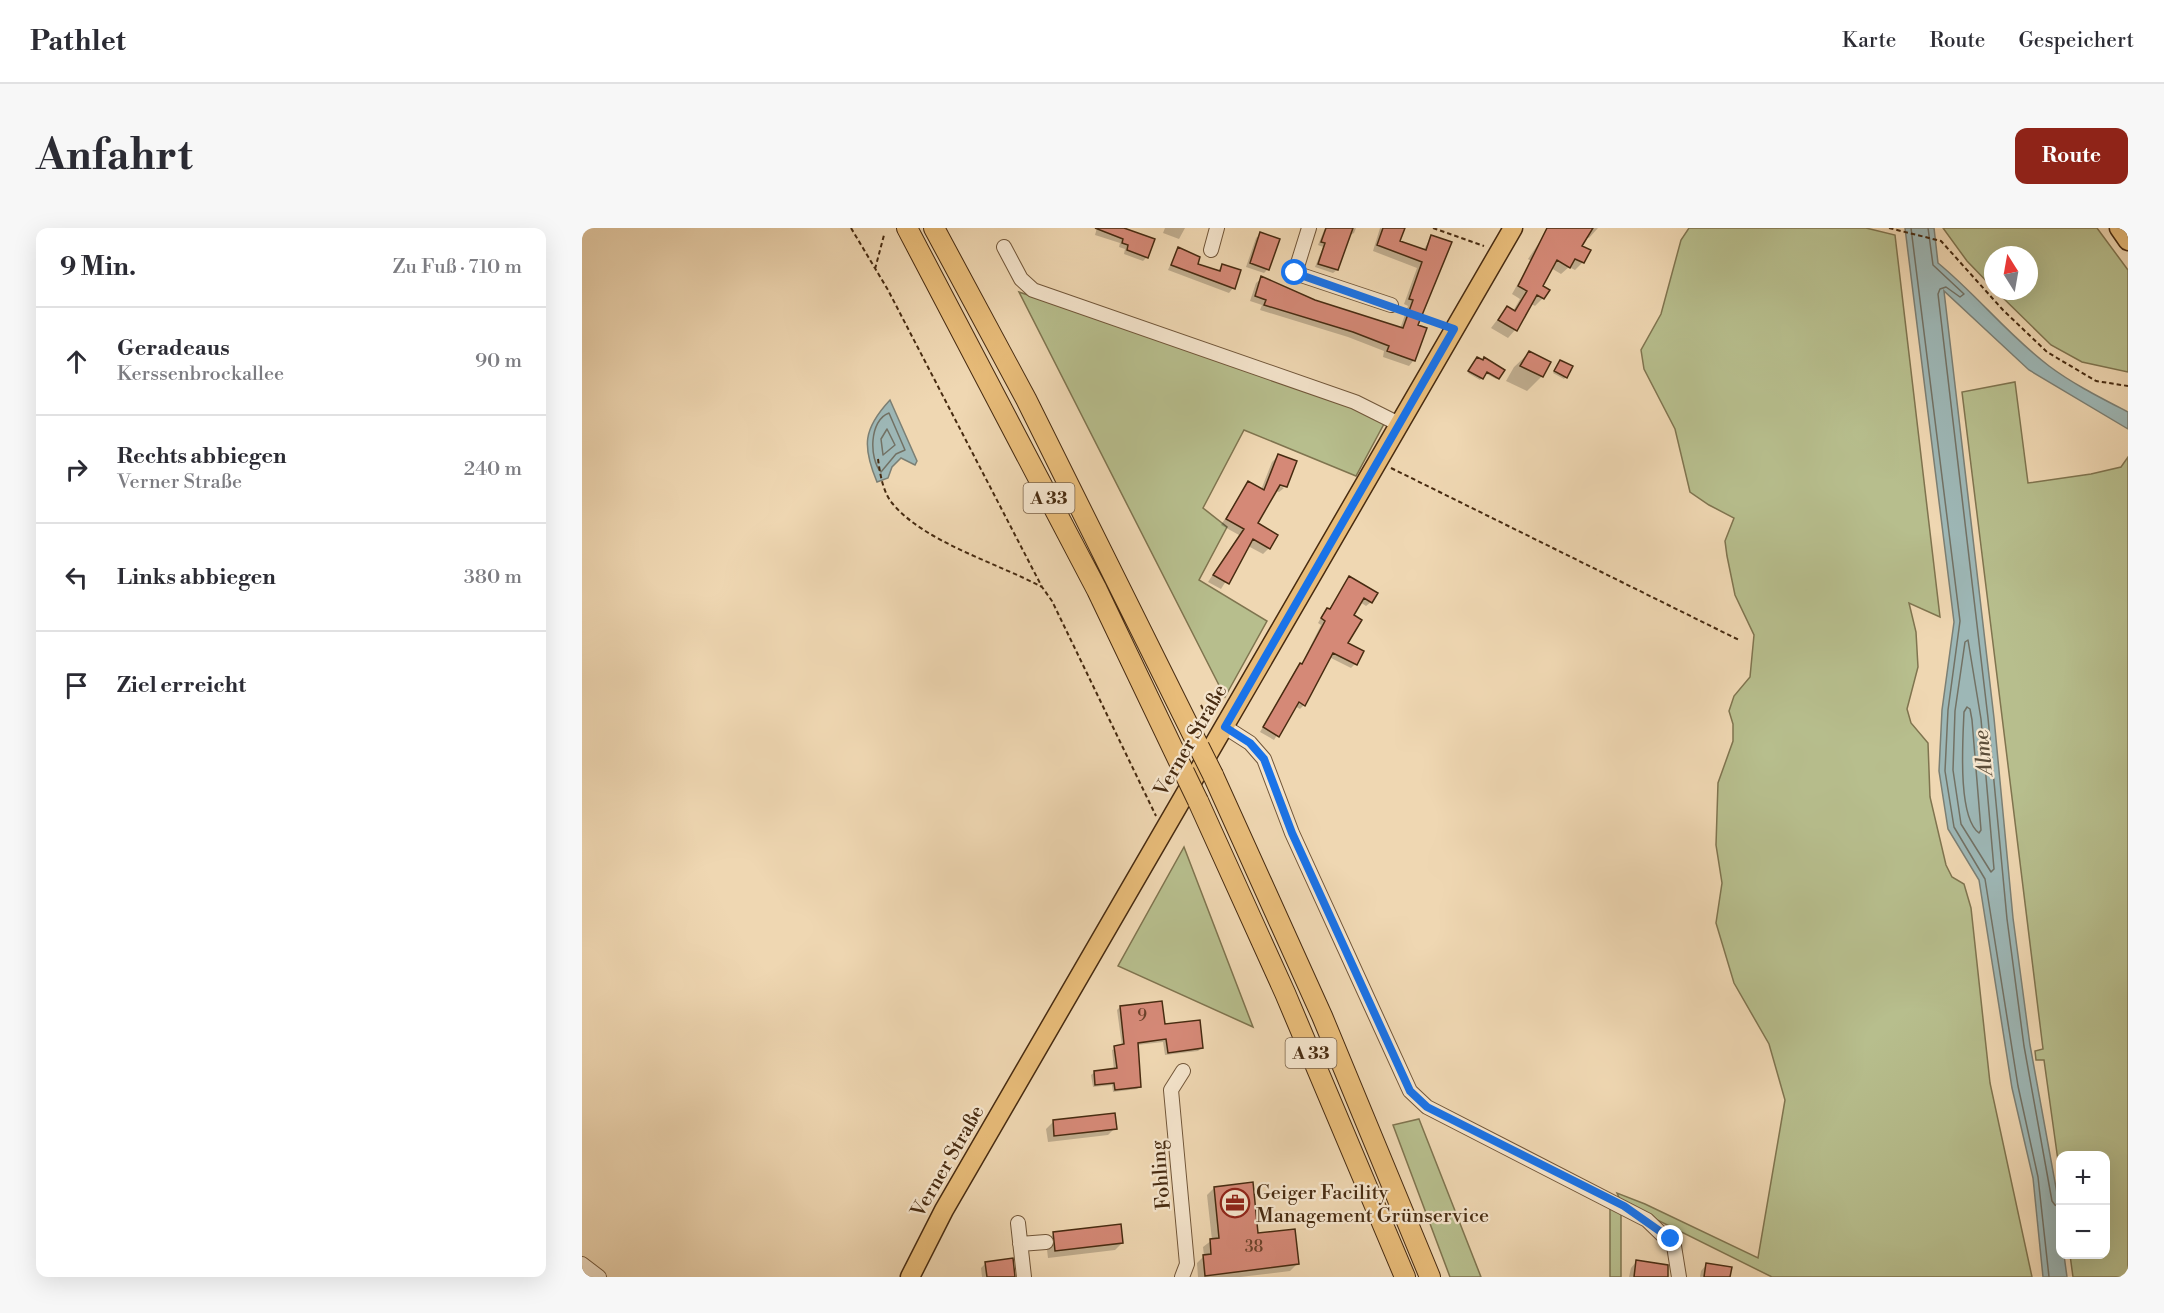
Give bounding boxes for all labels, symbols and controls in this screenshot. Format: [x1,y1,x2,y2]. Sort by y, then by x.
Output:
text: Pathlet [30,24,126,59]
text: Karte [1842,28,1896,54]
text: Route [1929,28,1985,54]
text: Gespeichert [2018,28,2134,54]
button: Route [2015,128,2128,184]
text: Anfahrt [36,130,193,183]
north arrow [1984,246,2038,300]
text: 9 Min. [60,251,136,283]
text: Zu Fuß · 710 m [393,255,522,280]
route start [1281,259,1307,285]
text: Geradeaus [117,335,230,362]
icon: ahead [60,345,93,378]
text: 90 m [475,349,522,374]
text: Kerssenbrockallee [117,362,284,387]
text: Rechts abbiegen [117,443,287,470]
icon: right [60,453,93,486]
text: 240 m [464,457,522,482]
text: Verner Straße [117,470,242,495]
road number: A 33 [1024,483,1074,513]
icon: left [60,561,93,594]
text: Links abbiegen [117,564,276,591]
text: 380 m [464,565,522,590]
icon: arrive [60,669,93,702]
text: Ziel erreicht [117,672,246,699]
street label: Verner Straße [1149,680,1233,802]
water label: Alme [1969,728,2000,779]
house number: 9 [1137,1006,1147,1026]
road number: A 33 [1286,1038,1336,1068]
street label: Verner Straße [906,1101,990,1223]
street label: Fohling [1146,1138,1177,1211]
map controls [2056,1151,2110,1259]
button: + [2056,1151,2110,1205]
place label: Geiger Facility Management Grünservice [1256,1181,1489,1229]
office icon: Geiger Facility Management Grünservice [1219,1187,1251,1219]
button: − [2056,1205,2110,1259]
route end [1657,1225,1683,1251]
house number: 38 [1245,1237,1264,1257]

